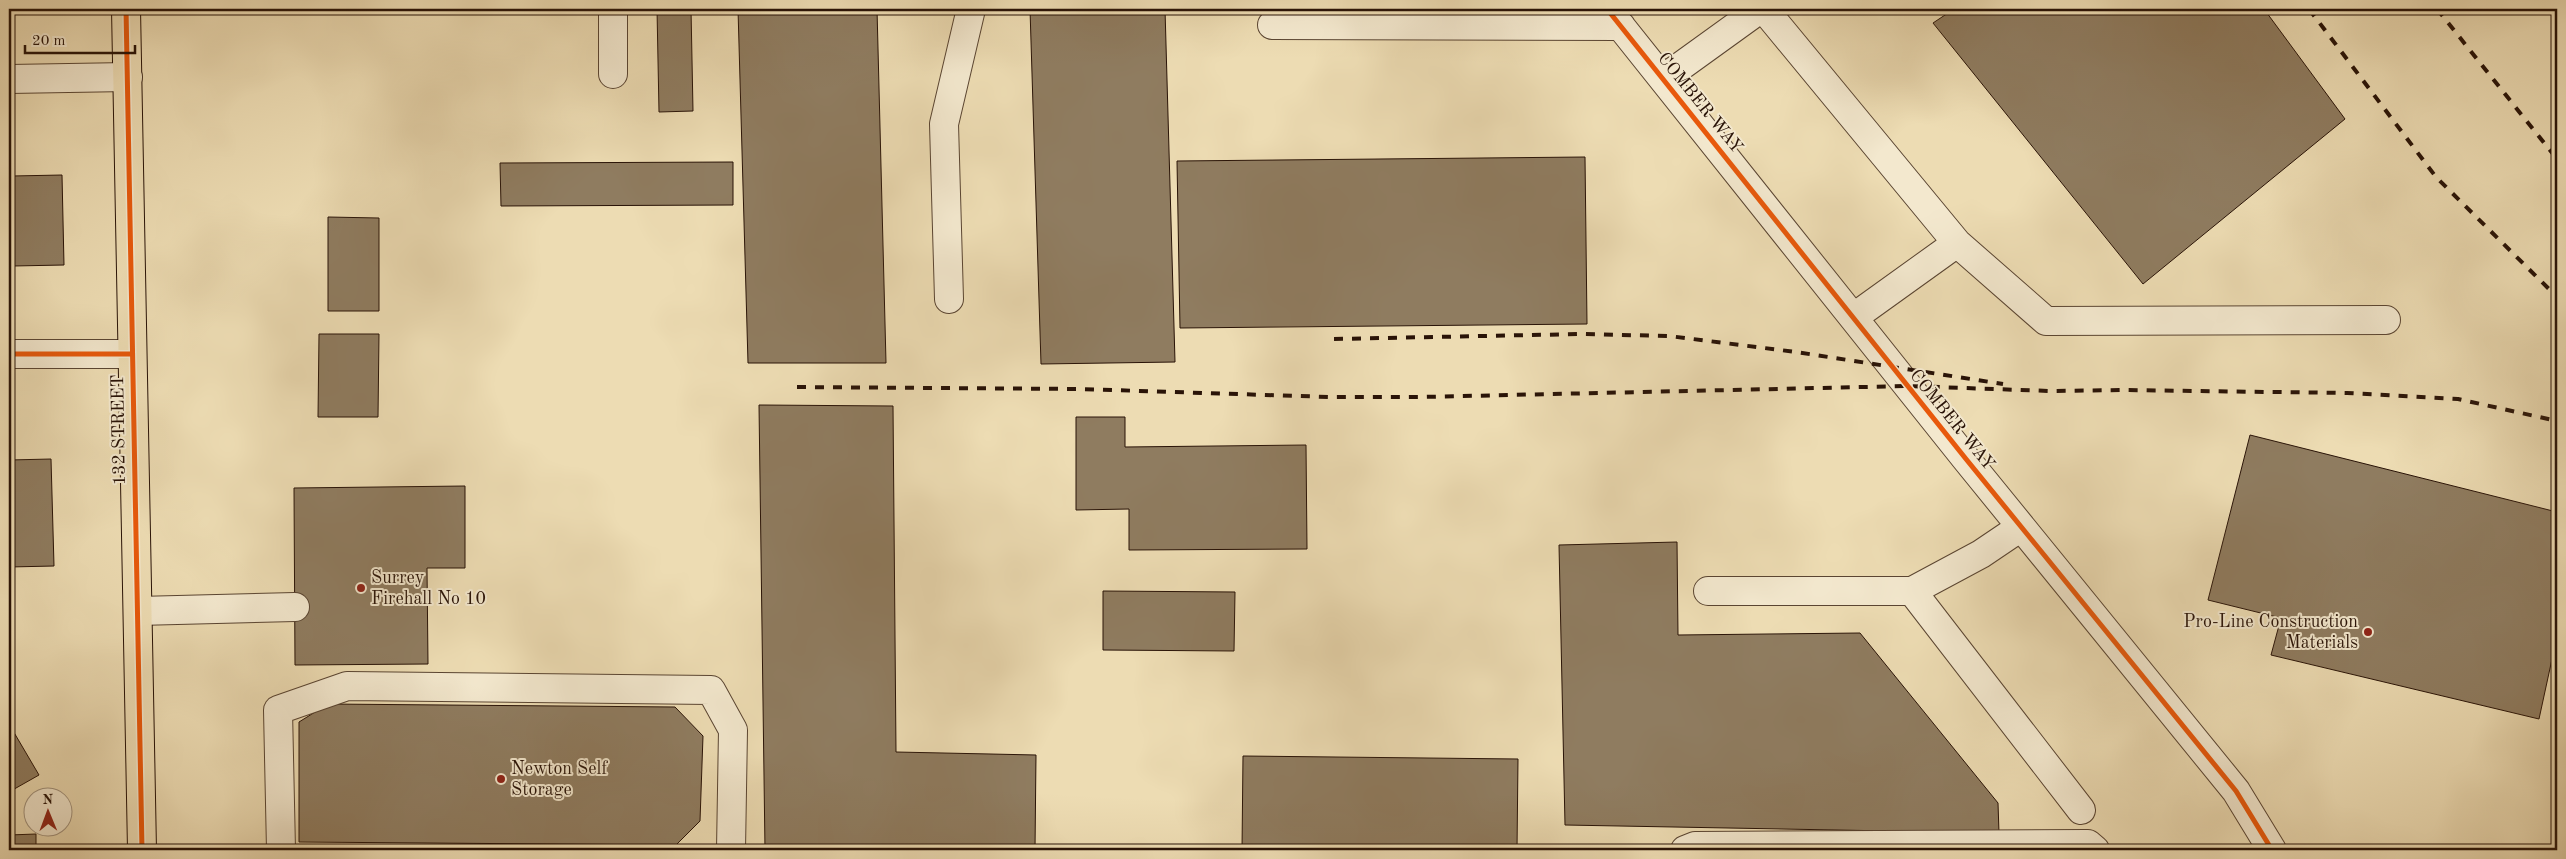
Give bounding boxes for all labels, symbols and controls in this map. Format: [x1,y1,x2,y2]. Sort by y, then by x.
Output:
scale bar [25,22,135,54]
text: 20 m [32,34,66,49]
street label: COMBER WAY [1654,49,1746,157]
street label: COMBER WAY [1906,366,1998,474]
street label: 132 STREET [109,374,129,486]
place label: Surrey Firehall No 10 [371,569,486,608]
marker: Surrey Firehall No 10 [355,582,367,594]
place label: Pro-Line Construction Materials [2183,613,2358,652]
marker: Pro-Line Construction Materials [2362,626,2374,638]
place label: Newton Self Storage [511,760,608,799]
marker: Newton Self Storage [495,773,507,785]
north arrow [22,786,72,836]
text: N [42,793,54,807]

